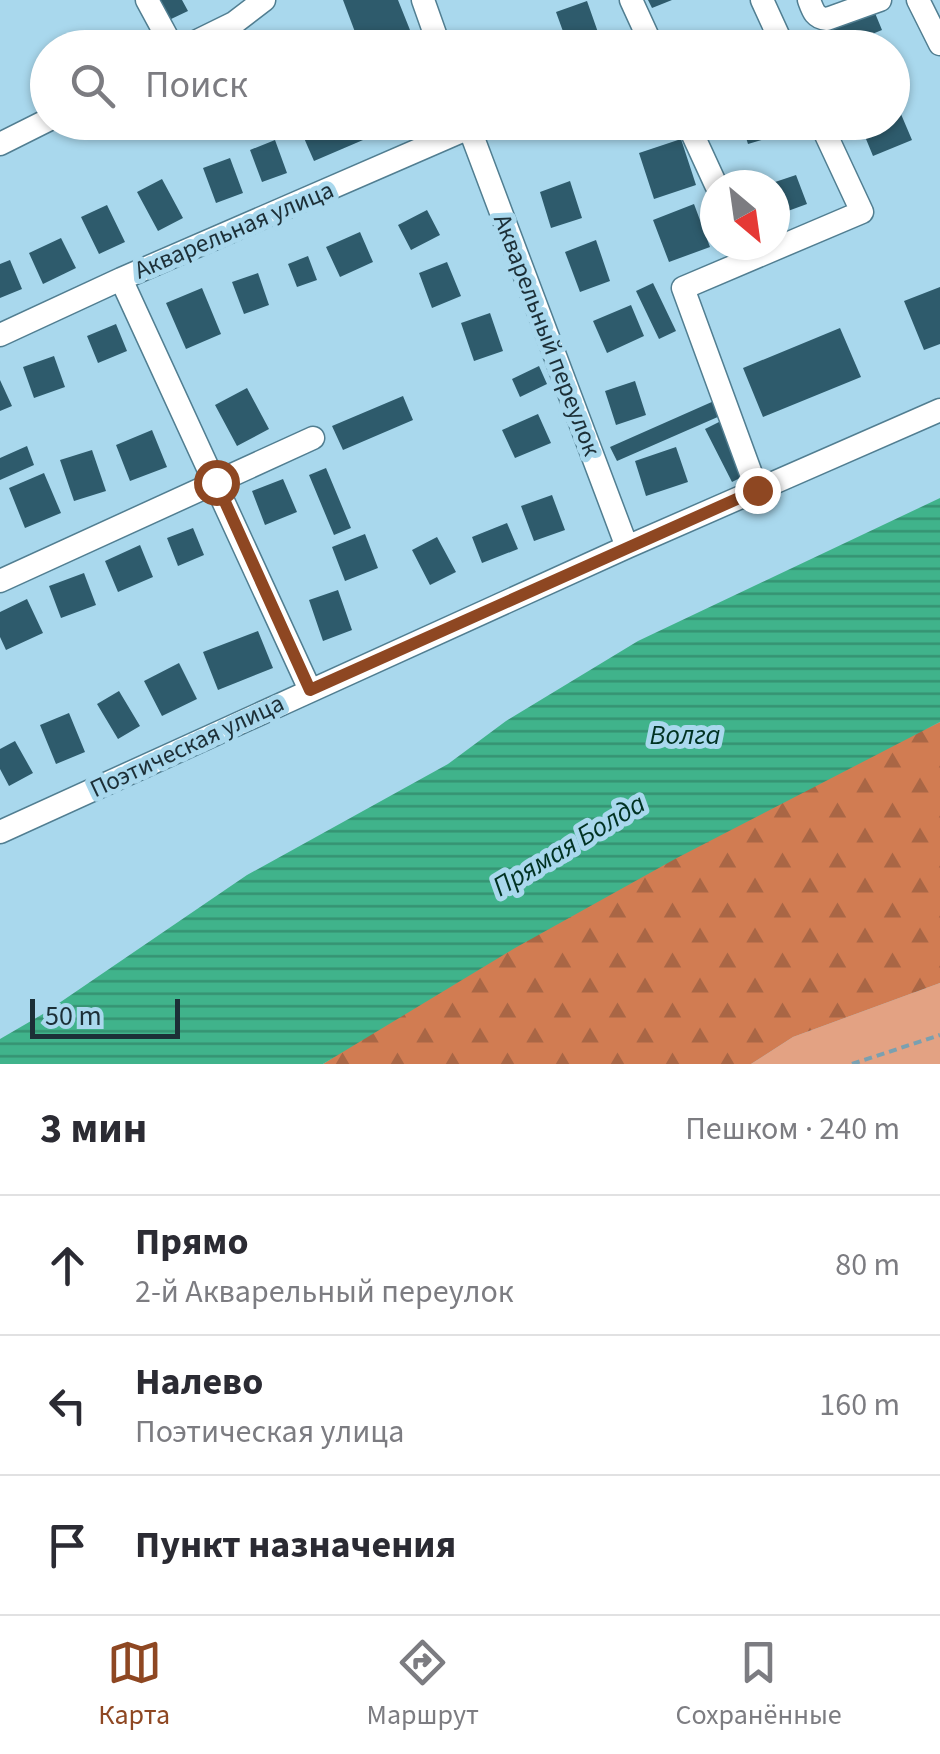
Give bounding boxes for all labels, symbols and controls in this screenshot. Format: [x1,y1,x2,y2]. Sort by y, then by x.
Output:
search box [30,30,910,140]
icon: search [65,58,120,113]
text: Поиск [145,58,248,112]
north arrow [700,170,790,260]
street label: Акварельная улица [129,172,339,288]
street label: Акварельный переулок [484,209,610,462]
route start [194,460,240,506]
route end [735,468,781,514]
street label: Поэтическая улица [84,685,290,807]
water label: Волга [650,715,720,755]
water label: Прямая Болда [485,784,653,906]
scale bar [30,994,180,1038]
text: 50 m [45,996,102,1036]
text: 3 мин [40,1099,147,1159]
text: Пешком · 240 m [685,1106,900,1152]
text: Прямо [135,1215,249,1269]
icon: ahead [40,1238,95,1293]
text: 80 m [835,1242,900,1288]
text: 2-й Акварельный переулок [135,1269,514,1315]
text: Налево [135,1355,263,1409]
icon: left [40,1378,95,1433]
text: 160 m [819,1382,900,1428]
text: Поэтическая улица [135,1409,404,1455]
icon: arrive [40,1518,95,1573]
text: Пункт назначения [135,1518,456,1572]
tab: Карта [98,1635,170,1735]
tab: Маршрут [367,1635,479,1735]
tab: Сохранённые [675,1635,842,1735]

